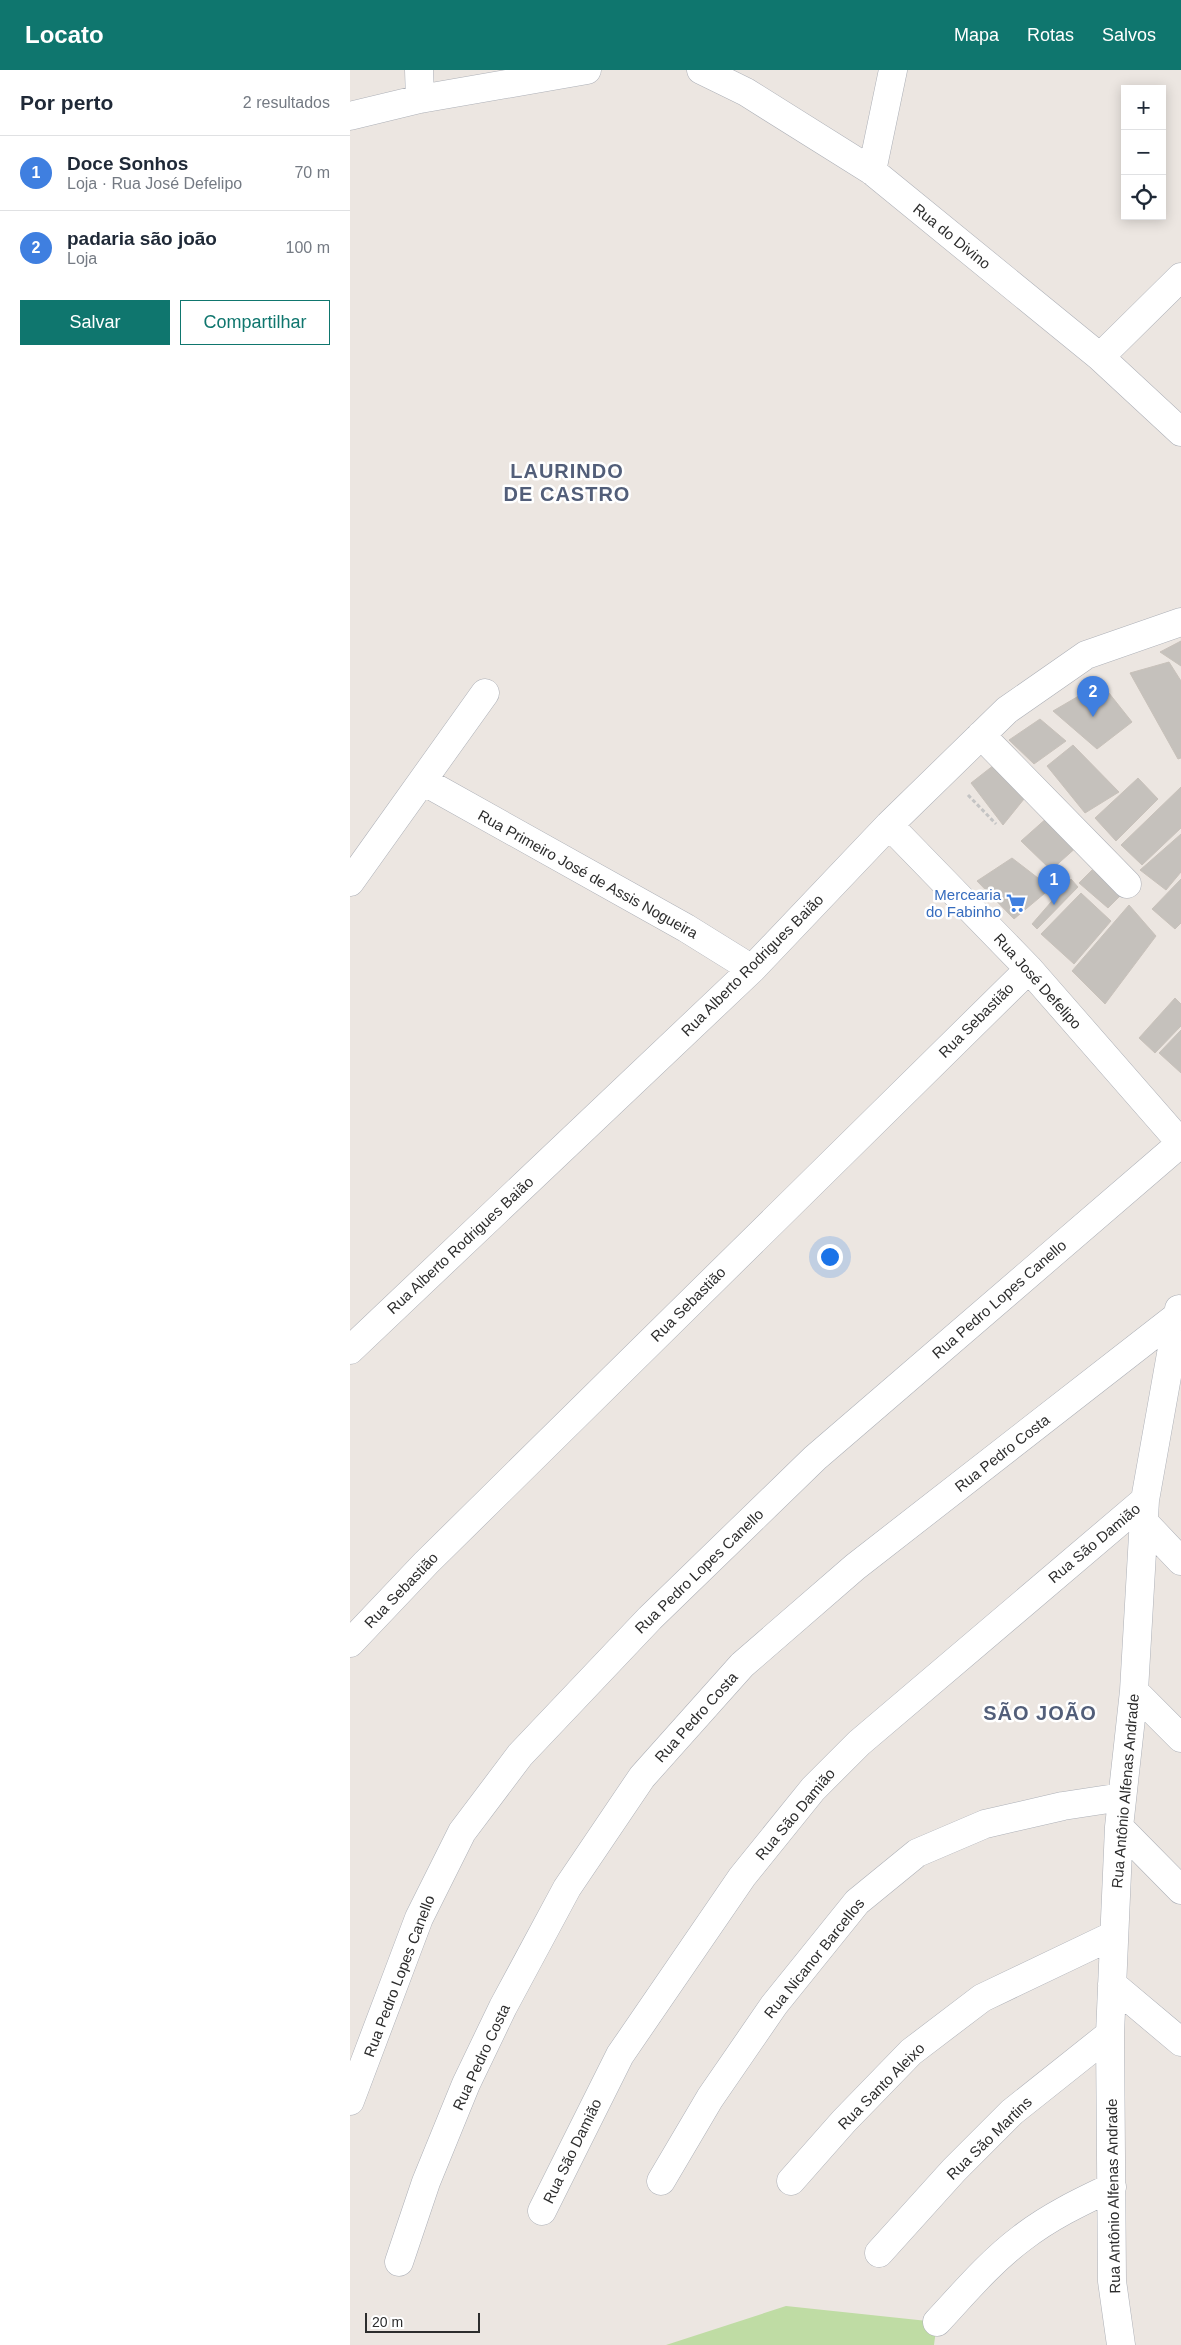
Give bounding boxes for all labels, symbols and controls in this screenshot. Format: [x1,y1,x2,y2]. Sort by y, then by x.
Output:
text: Locato [25,21,104,48]
text: Mapa [954,25,999,45]
text: Rotas [1027,25,1074,45]
text: Salvos [1102,25,1156,45]
map controls [1121,85,1166,220]
button: + [1121,85,1166,130]
text: Por perto [20,91,113,114]
text: 2 resultados [243,94,330,111]
button: − [1121,130,1166,175]
text: Doce Sonhos [67,153,188,174]
text: 1 [32,164,40,181]
text: 70 m [294,164,330,181]
text: Loja · Rua José Defelipo [67,175,242,192]
button: locate [1121,175,1166,220]
street label: Rua do Divino [910,200,994,272]
text: padaria são joão [67,228,217,249]
text: 2 [32,239,40,256]
text: 100 m [286,239,330,256]
text: Loja [67,250,97,267]
button: Salvar [20,300,170,345]
button: Compartilhar [180,300,330,345]
district label: LAURINDO DE CASTRO [504,460,630,505]
pin: 2 [1077,676,1109,717]
street label: Rua Primeiro José de Assis Nogueira [475,806,701,942]
pin: 1 [1038,864,1070,905]
place label: Mercearia do Fabinho [926,886,1002,920]
street label: Rua Alberto Rodrigues Baião [678,891,826,1039]
supermarket icon: Mercearia do Fabinho [1005,892,1027,914]
street label: Rua José Defelipo [991,930,1085,1032]
street label: Rua Sebastião [935,979,1017,1061]
street label: Rua Alberto Rodrigues Baião [383,1173,537,1317]
street label: Rua Pedro Lopes Canello [929,1236,1069,1362]
your location [817,1244,843,1270]
street label: Rua Sebastião [647,1263,729,1345]
street label: Rua Pedro Costa [951,1410,1053,1495]
street label: Rua São Damião [1045,1500,1143,1586]
street label: Rua Pedro Lopes Canello [631,1505,767,1637]
street label: Rua Sebastião [361,1549,441,1631]
street label: Rua Pedro Costa [651,1668,741,1765]
street label: Rua Antônio Alfenas Andrade [1108,1693,1142,1889]
district label: SÃO JOÃO [983,1702,1097,1724]
street label: Rua São Damião [752,1765,838,1863]
street label: Rua Pedro Lopes Canello [360,1893,438,2059]
street label: Rua Nicanor Barcellos [760,1895,868,2021]
street label: Rua Pedro Costa [449,2001,513,2113]
street label: Rua Santo Aleixo [834,2039,928,2133]
street label: Rua São Martins [943,2093,1035,2183]
street label: Rua São Damião [539,2096,605,2206]
street label: Rua Antônio Alfenas Andrade [1103,2098,1123,2294]
scale bar [365,2310,480,2333]
text: 20 m [372,2314,403,2330]

